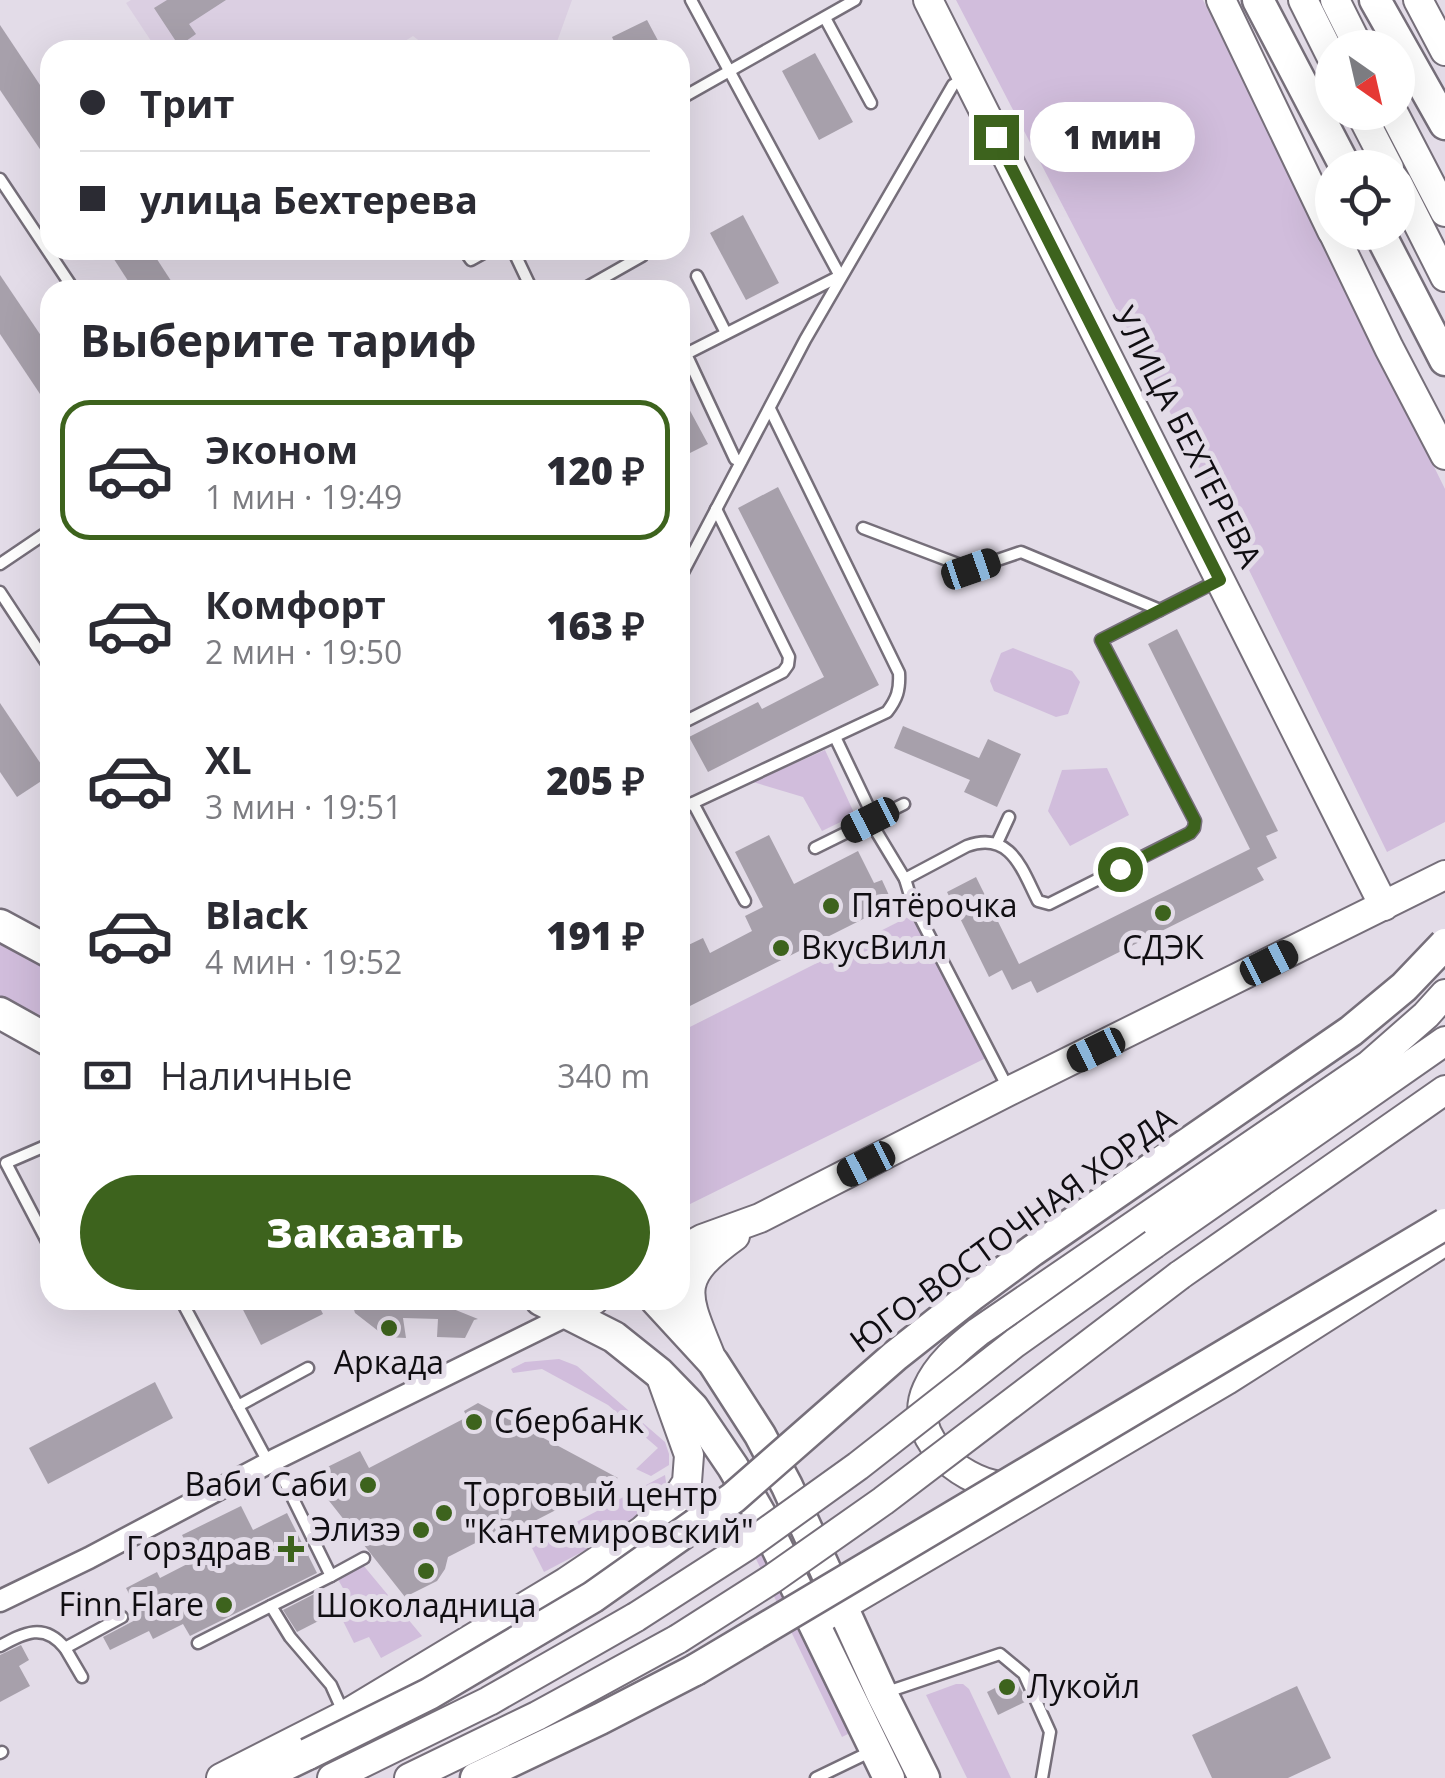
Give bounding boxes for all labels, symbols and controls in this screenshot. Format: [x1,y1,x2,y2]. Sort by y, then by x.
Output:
north arrow [1315,30,1415,130]
map controls [1315,30,1415,250]
text: Трит [140,77,234,129]
callout: 1 мин [1031,102,1196,172]
route end [974,115,1019,160]
text: 1 мин [1063,115,1162,158]
button: locate [1315,150,1415,250]
text: улица Бехтерева [140,173,478,225]
street label: УЛИЦА БЕХТЕРЕВА [1104,298,1273,575]
text: Выберите тариф [80,309,477,370]
text: Эконом [205,423,358,475]
icon: car [85,425,175,515]
text: 120 ₽ [546,444,645,496]
text: 1 мин · 19:49 [205,475,402,518]
car [938,545,1004,593]
text: Комфорт [205,578,386,630]
icon: car [85,580,175,670]
text: 163 ₽ [546,599,645,651]
text: 2 мин · 19:50 [205,630,402,673]
text: XL [205,733,252,785]
icon: car [85,735,175,825]
text: 205 ₽ [546,754,645,806]
text: 3 мин · 19:51 [205,785,402,828]
car [836,793,904,847]
route start [1098,847,1143,892]
place label: Пятёрочка [851,883,1018,926]
text: Black [205,888,308,940]
icon: car [85,890,175,980]
marker: Пятёрочка [820,895,842,917]
marker: СДЭК [1152,902,1174,924]
text: 191 ₽ [546,909,645,961]
place label: ВкусВилл [801,925,947,968]
place label: СДЭК [1122,925,1204,968]
car [1235,936,1303,990]
marker: ВкусВилл [770,937,792,959]
text: 4 мин · 19:52 [205,940,402,983]
car [1062,1023,1130,1077]
icon: cash [80,1048,135,1103]
text: Наличные [160,1049,353,1101]
text: 340 m [557,1054,650,1097]
street label: ЮГО-ВОСТОЧНАЯ ХОРДА [841,1095,1184,1362]
car [832,1137,900,1191]
button: Заказать [80,1175,650,1290]
marker: Аркада [378,1317,400,1339]
place label: Аркада [334,1340,444,1383]
place label: Сбербанк [494,1399,645,1442]
marker: Сбербанк [463,1411,485,1433]
place label: Ваби Саби [185,1462,348,1505]
place label: Торговый центр "Кантемировский" [464,1472,754,1552]
marker: Ваби Саби [357,1474,379,1496]
marker: Торговый центр "Кантемировский" [433,1502,455,1524]
place label: Элизэ [311,1507,401,1550]
marker: Элизэ [410,1519,432,1541]
place label: Горздрав [126,1526,271,1569]
marker: Горздрав [280,1538,302,1560]
marker: Шоколадница [415,1560,437,1582]
place label: Finn Flare [58,1582,204,1625]
place label: Шоколадница [316,1583,536,1626]
marker: Finn Flare [213,1594,235,1616]
place label: Лукойл [1027,1664,1140,1707]
marker: Лукойл [996,1676,1018,1698]

